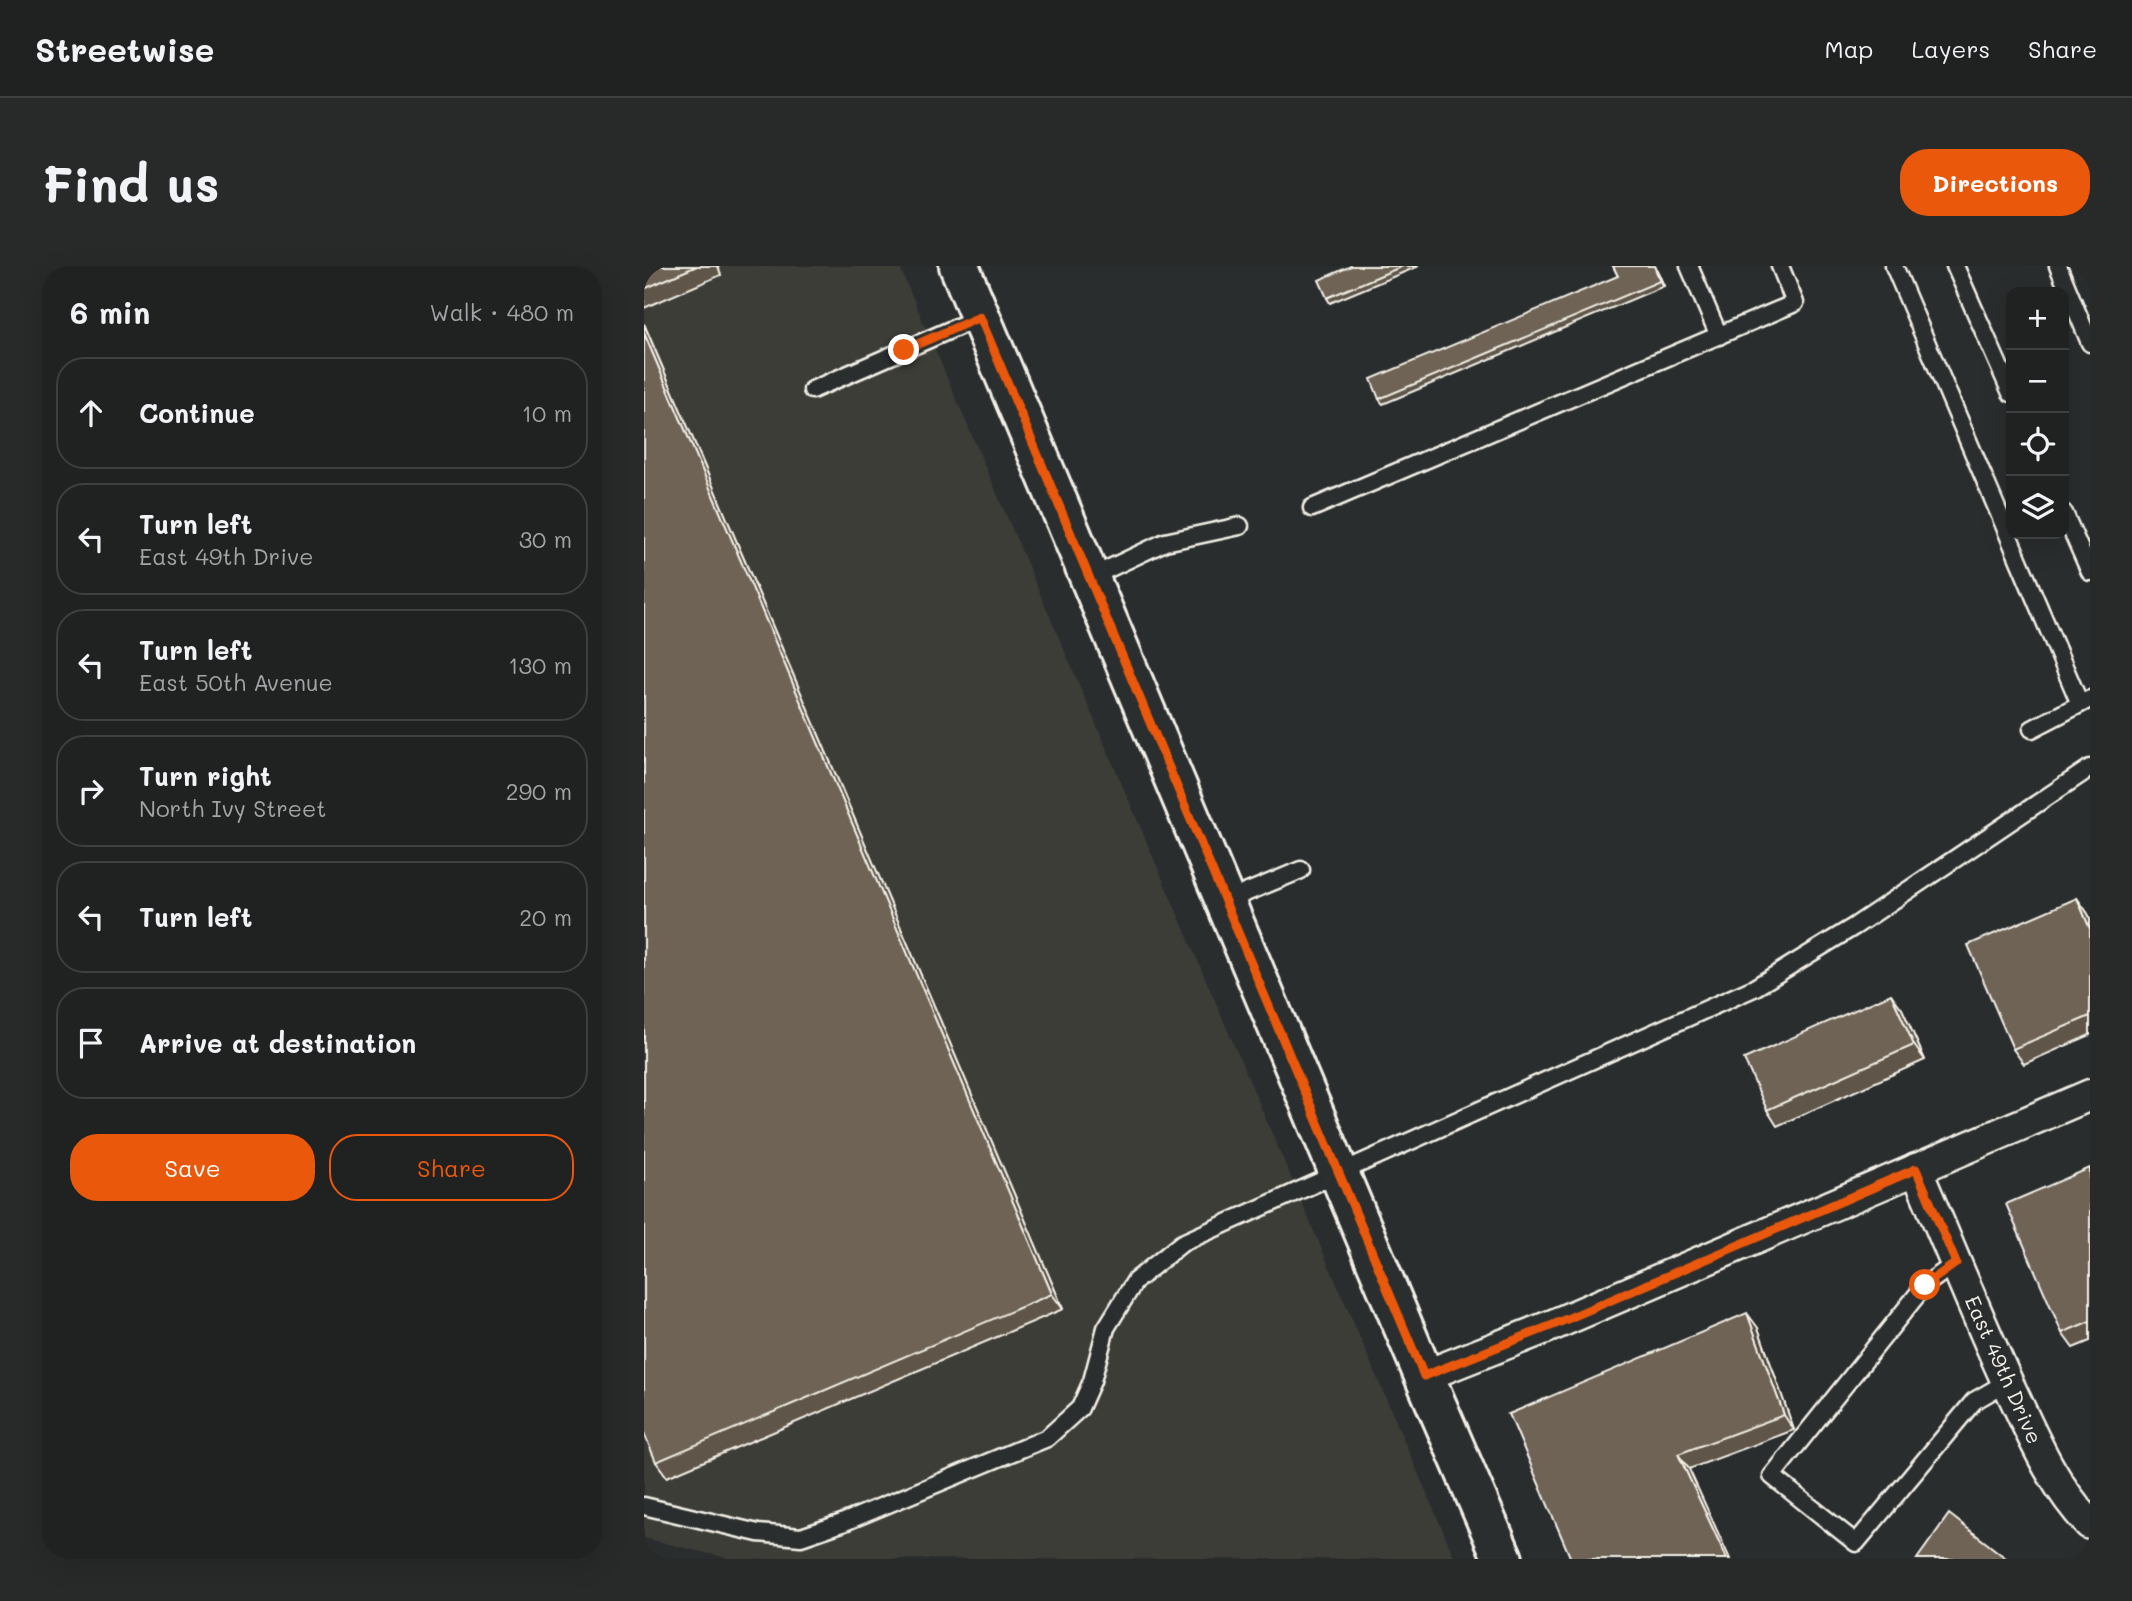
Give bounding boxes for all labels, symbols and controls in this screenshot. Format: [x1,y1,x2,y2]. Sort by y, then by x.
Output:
text: Streetwise [35,27,214,70]
text: Map [1825,33,1873,64]
text: Layers [1911,33,1990,64]
text: Share [2028,33,2097,64]
button: Directions [1900,149,2090,216]
text: Find us [42,151,220,214]
map controls [2006,287,2069,539]
button: + [2006,287,2069,350]
text: 6 min [70,292,150,332]
text: Walk · 480 m [429,297,574,327]
route end [888,334,919,365]
button: − [2006,350,2069,413]
icon: ahead [72,394,110,432]
text: Continue [139,396,255,430]
text: 10 m [522,398,572,428]
button: locate [2006,413,2069,476]
button: layers [2006,476,2069,539]
text: Turn left [139,507,252,541]
icon: left [72,520,110,558]
text: 30 m [519,524,572,554]
text: East 49th Drive [139,541,314,571]
text: Turn left [139,633,252,667]
icon: left [72,646,110,684]
text: 130 m [508,650,572,680]
text: East 50th Avenue [139,667,333,697]
text: Turn right [139,759,272,793]
icon: right [72,772,110,810]
text: 290 m [506,776,572,806]
text: North Ivy Street [139,793,326,823]
icon: left [72,898,110,936]
text: Turn left [139,900,252,934]
text: 20 m [519,902,572,932]
icon: arrive [72,1024,110,1062]
text: Arrive at destination [139,1026,416,1060]
button: Save [70,1134,315,1201]
button: Share [329,1134,574,1201]
route start [1909,1269,1940,1300]
street label: East 49th Drive [1960,1291,2049,1448]

